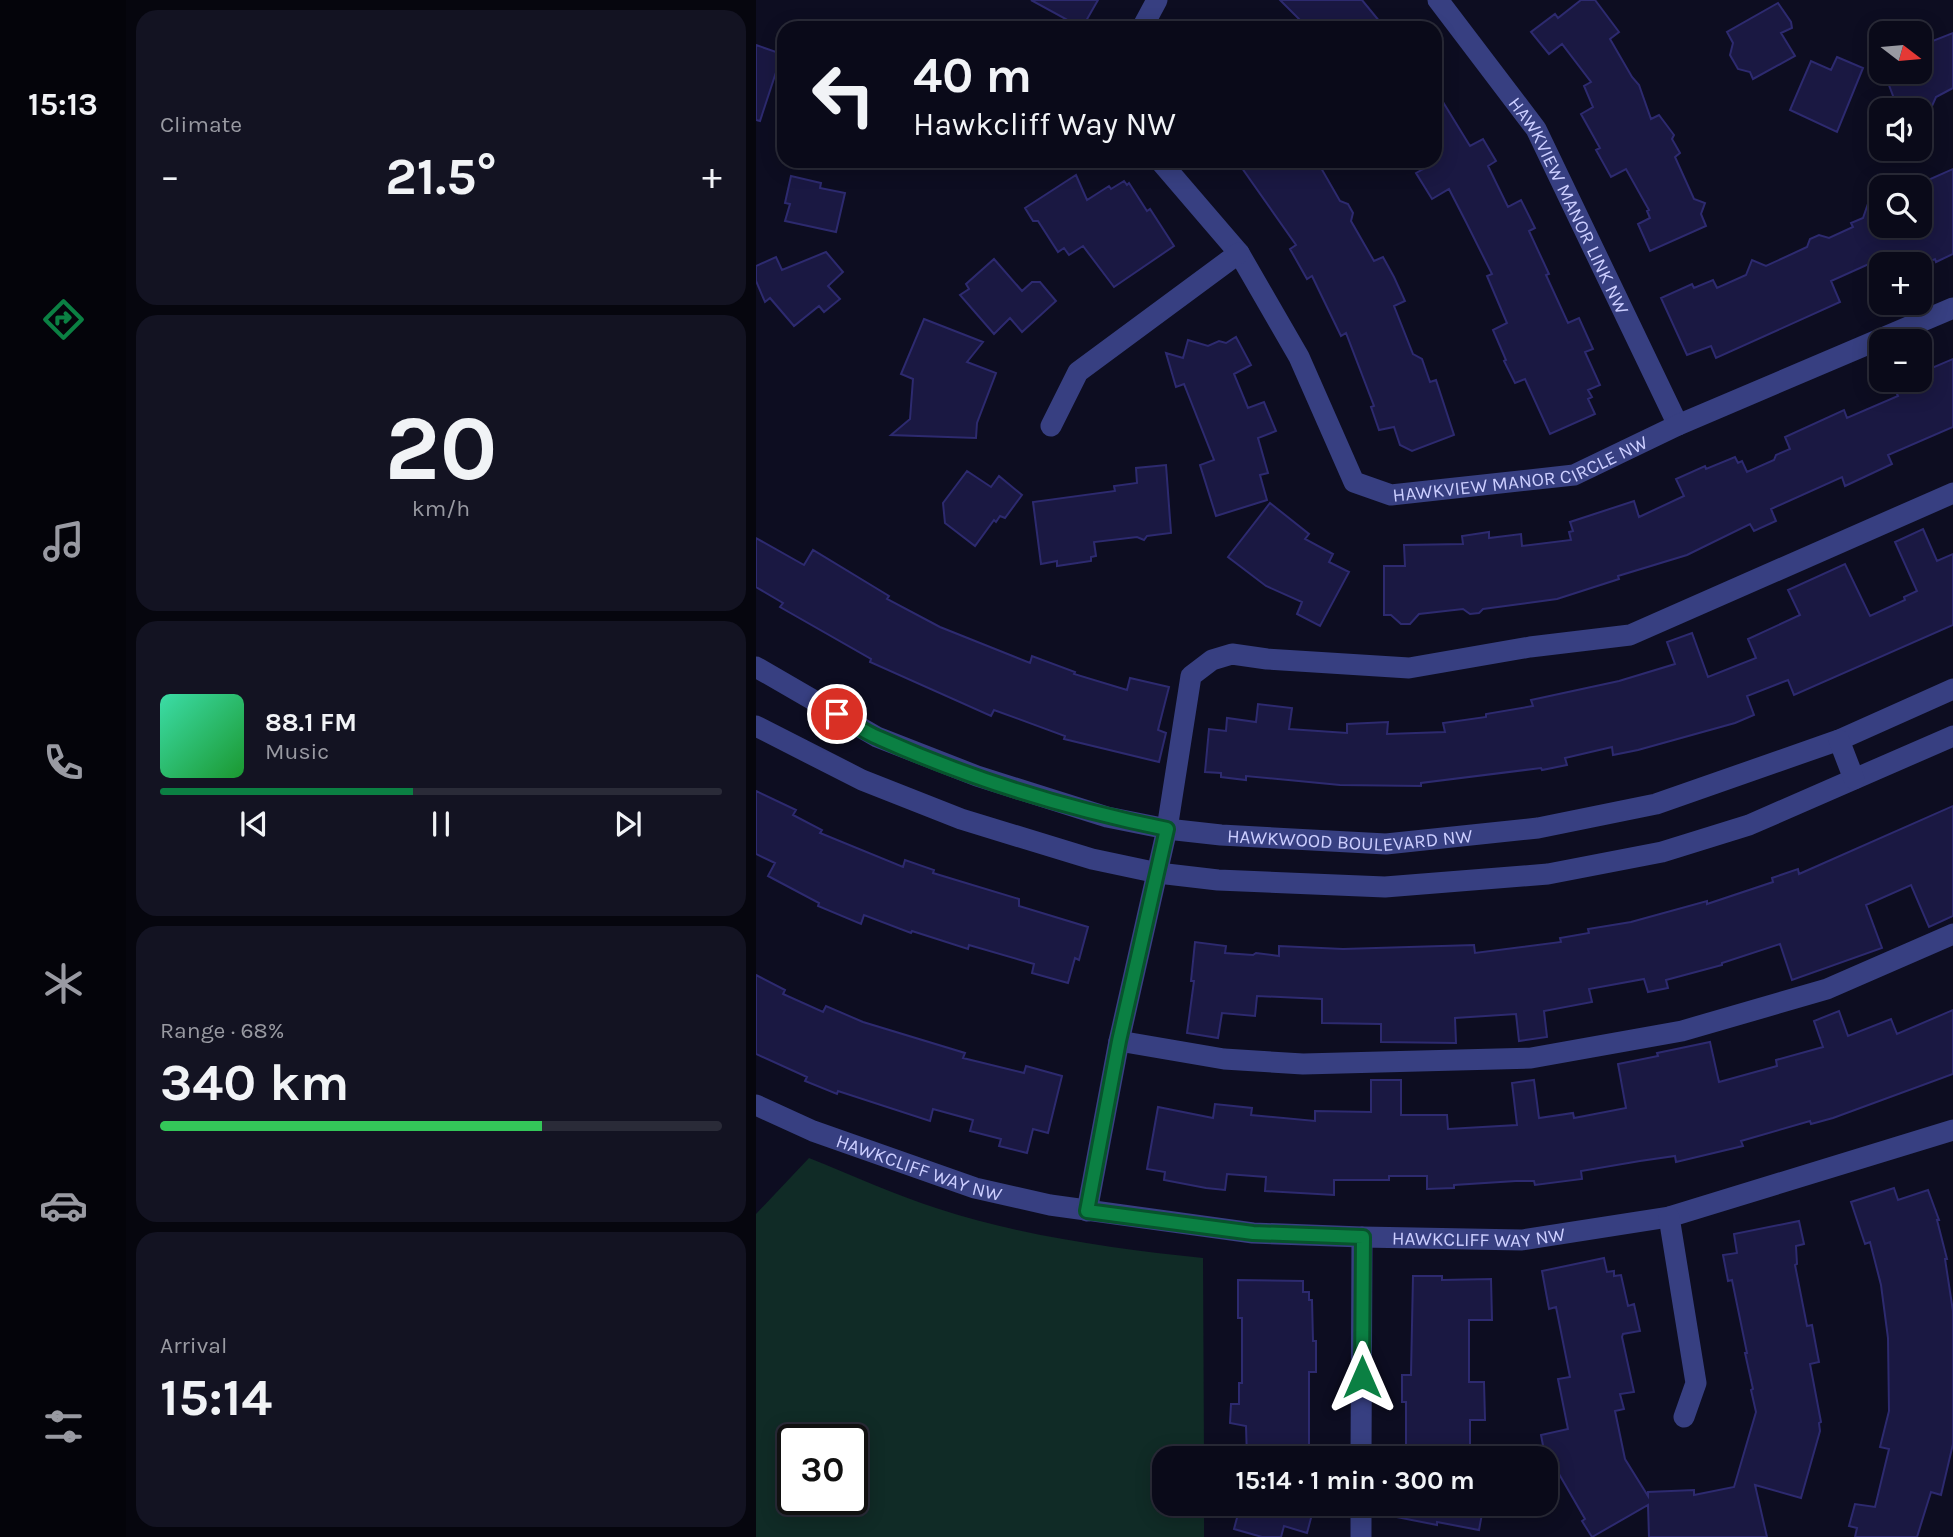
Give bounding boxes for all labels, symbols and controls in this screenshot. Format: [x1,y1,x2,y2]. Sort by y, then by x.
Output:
north arrow [1869,21,1932,84]
map controls [1869,21,1932,392]
text: 40 m [913,47,1032,104]
icon: left [798,49,889,140]
text: 15:13 [28,86,98,123]
street label: HAWKVIEW MANOR LINK NW [1504,93,1633,318]
button: sound [1869,98,1932,161]
text: Hawkcliff Way NW [913,106,1176,143]
text: Climate [160,111,242,138]
text: 21.5° [385,146,497,207]
text: − [160,154,180,199]
text: + [702,154,722,199]
button: search [1869,175,1932,238]
button: + [1869,252,1932,315]
icon: directions [39,295,88,344]
button: − [1869,329,1932,392]
text: 20 [385,396,497,502]
street label: HAWKVIEW MANOR CIRCLE NW [1391,431,1651,507]
text: km/h [412,495,470,522]
icon: music [39,517,88,566]
pin [807,684,867,744]
icon: arrive [818,695,856,733]
text: 88.1 FM [265,707,357,738]
icon: phone [39,738,88,787]
text: Music [265,738,329,765]
icon: previous [235,805,273,843]
icon: pause [422,805,460,843]
icon: next [609,805,647,843]
street label: HAWKWOOD BOULEVARD NW [1226,825,1474,856]
icon: climate [39,959,88,1008]
text: Range · 68% [160,1017,284,1044]
text: 340 km [160,1052,349,1113]
street label: HAWKCLIFF WAY NW [833,1130,1004,1206]
icon: car [39,1181,88,1230]
street label: HAWKCLIFF WAY NW [1392,1223,1567,1252]
text: Arrival [160,1332,227,1359]
position arrow [1325,1340,1399,1414]
text: 15:14 [160,1367,272,1428]
icon: filters [39,1402,88,1451]
speed limit sign: 30 [777,1424,868,1515]
text: 15:14 · 1 min · 300 m [1235,1465,1475,1496]

